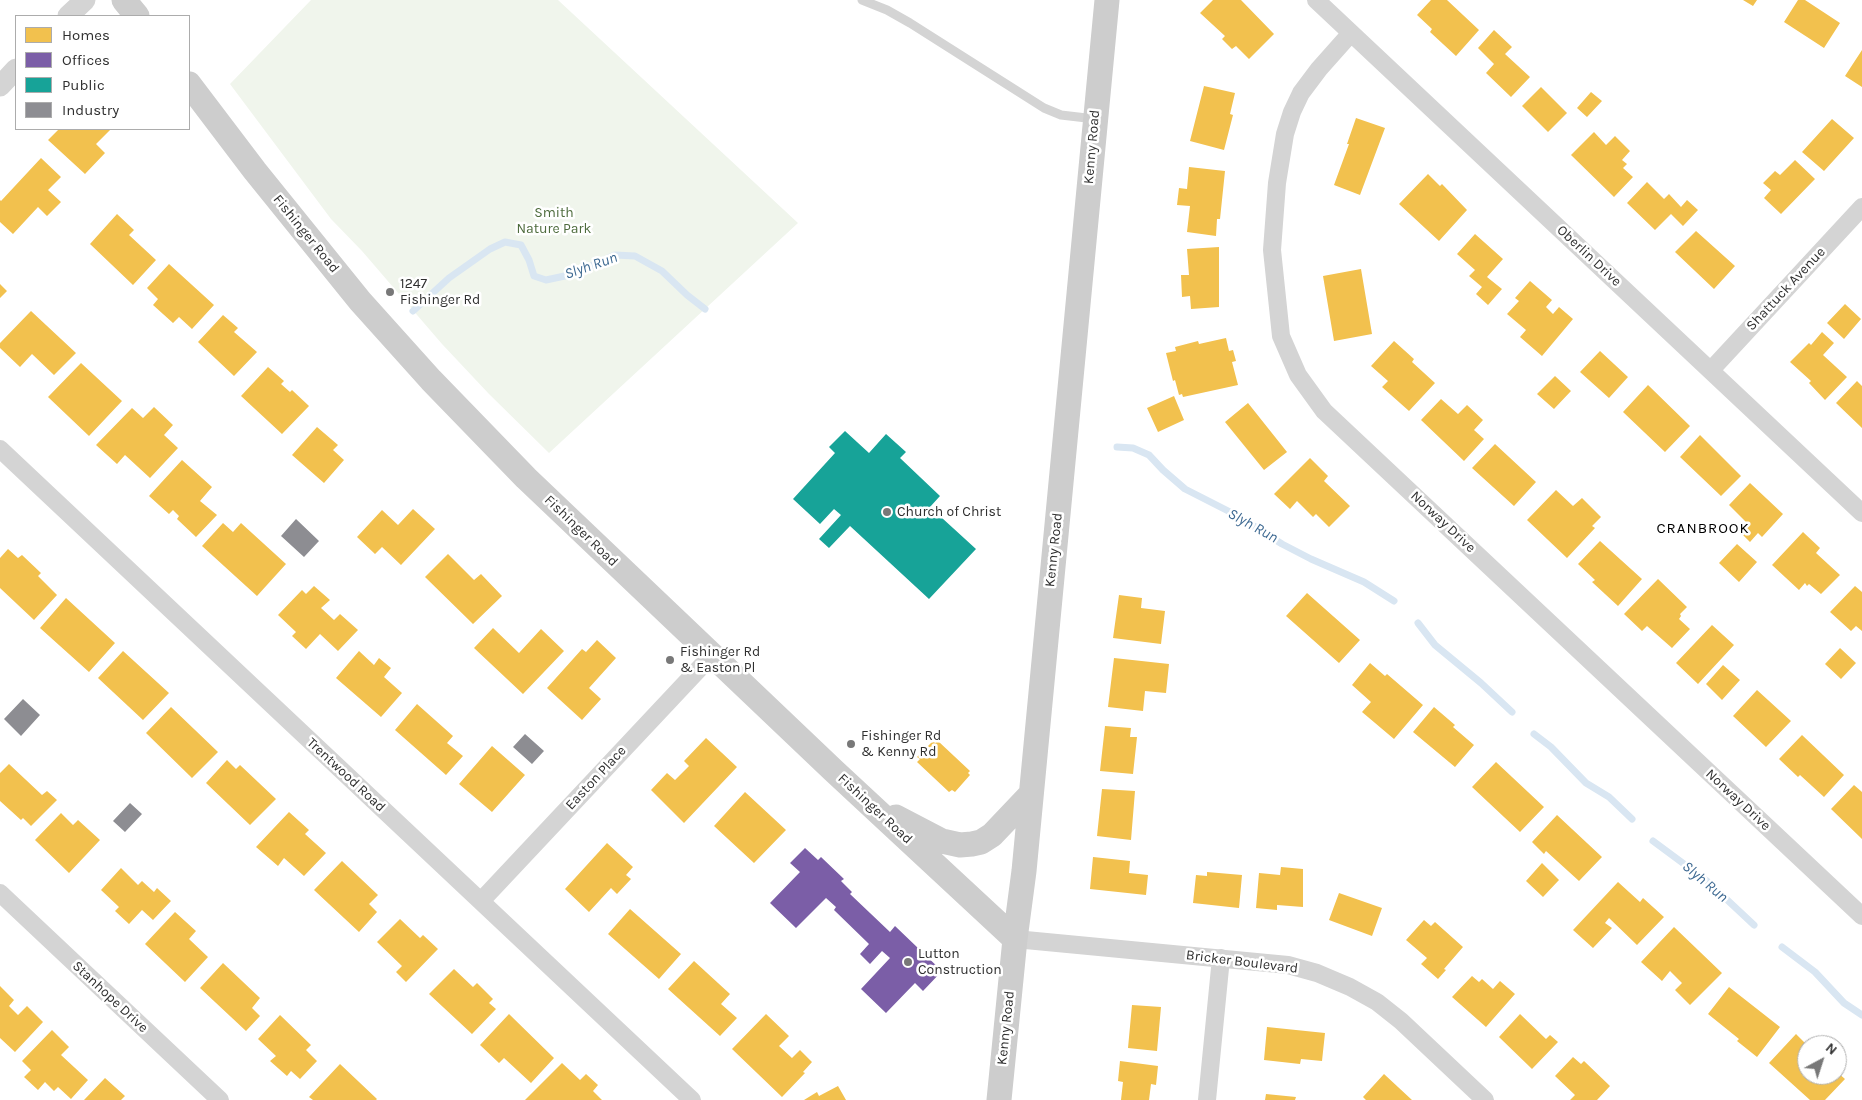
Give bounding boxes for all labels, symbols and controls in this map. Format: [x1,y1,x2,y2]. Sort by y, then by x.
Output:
legend [15,15,190,130]
text: Homes [62,26,110,44]
text: Offices [62,51,110,69]
text: Public [62,76,105,94]
text: Industry [62,101,119,119]
street label: Kenny Road [1080,109,1104,185]
street label: Fishinger Road [269,192,343,276]
park label: Smith Nature Park [516,205,592,238]
street label: Oberlin Drive [1553,222,1625,290]
street label: Shattuck Avenue [1743,244,1829,334]
water label: Slyh Run [562,249,620,283]
place label: 1247 Fishinger Rd [400,276,480,308]
marker: 1247 Fishinger Rd [384,286,396,298]
street label: Norway Drive [1407,488,1479,556]
street label: Fishinger Road [541,492,621,570]
place label: Church of Christ [897,504,1001,520]
water label: Slyh Run [1225,505,1281,547]
marker: Church of Christ [881,506,893,518]
street label: Kenny Road [1042,512,1066,588]
district label: CRANBROOK [1655,520,1751,538]
place label: Fishinger Rd & Easton Pl [680,644,760,676]
marker: Fishinger Rd & Easton Pl [664,654,676,666]
place label: Fishinger Rd & Kenny Rd [861,728,941,760]
street label: Trentwood Road [303,734,389,816]
marker: Fishinger Rd & Kenny Rd [845,738,857,750]
street label: Easton Place [562,743,630,813]
street label: Norway Drive [1702,766,1774,834]
street label: Fishinger Road [834,770,916,848]
water label: Slyh Run [1678,858,1732,906]
place label: Lutton Construction [918,946,1002,979]
street label: Bricker Boulevard [1185,947,1299,977]
marker: Lutton Construction [902,956,914,968]
street label: Stanhope Drive [69,958,151,1036]
street label: Kenny Road [994,990,1018,1066]
north arrow [1797,1035,1847,1085]
text: N [1822,1039,1841,1059]

